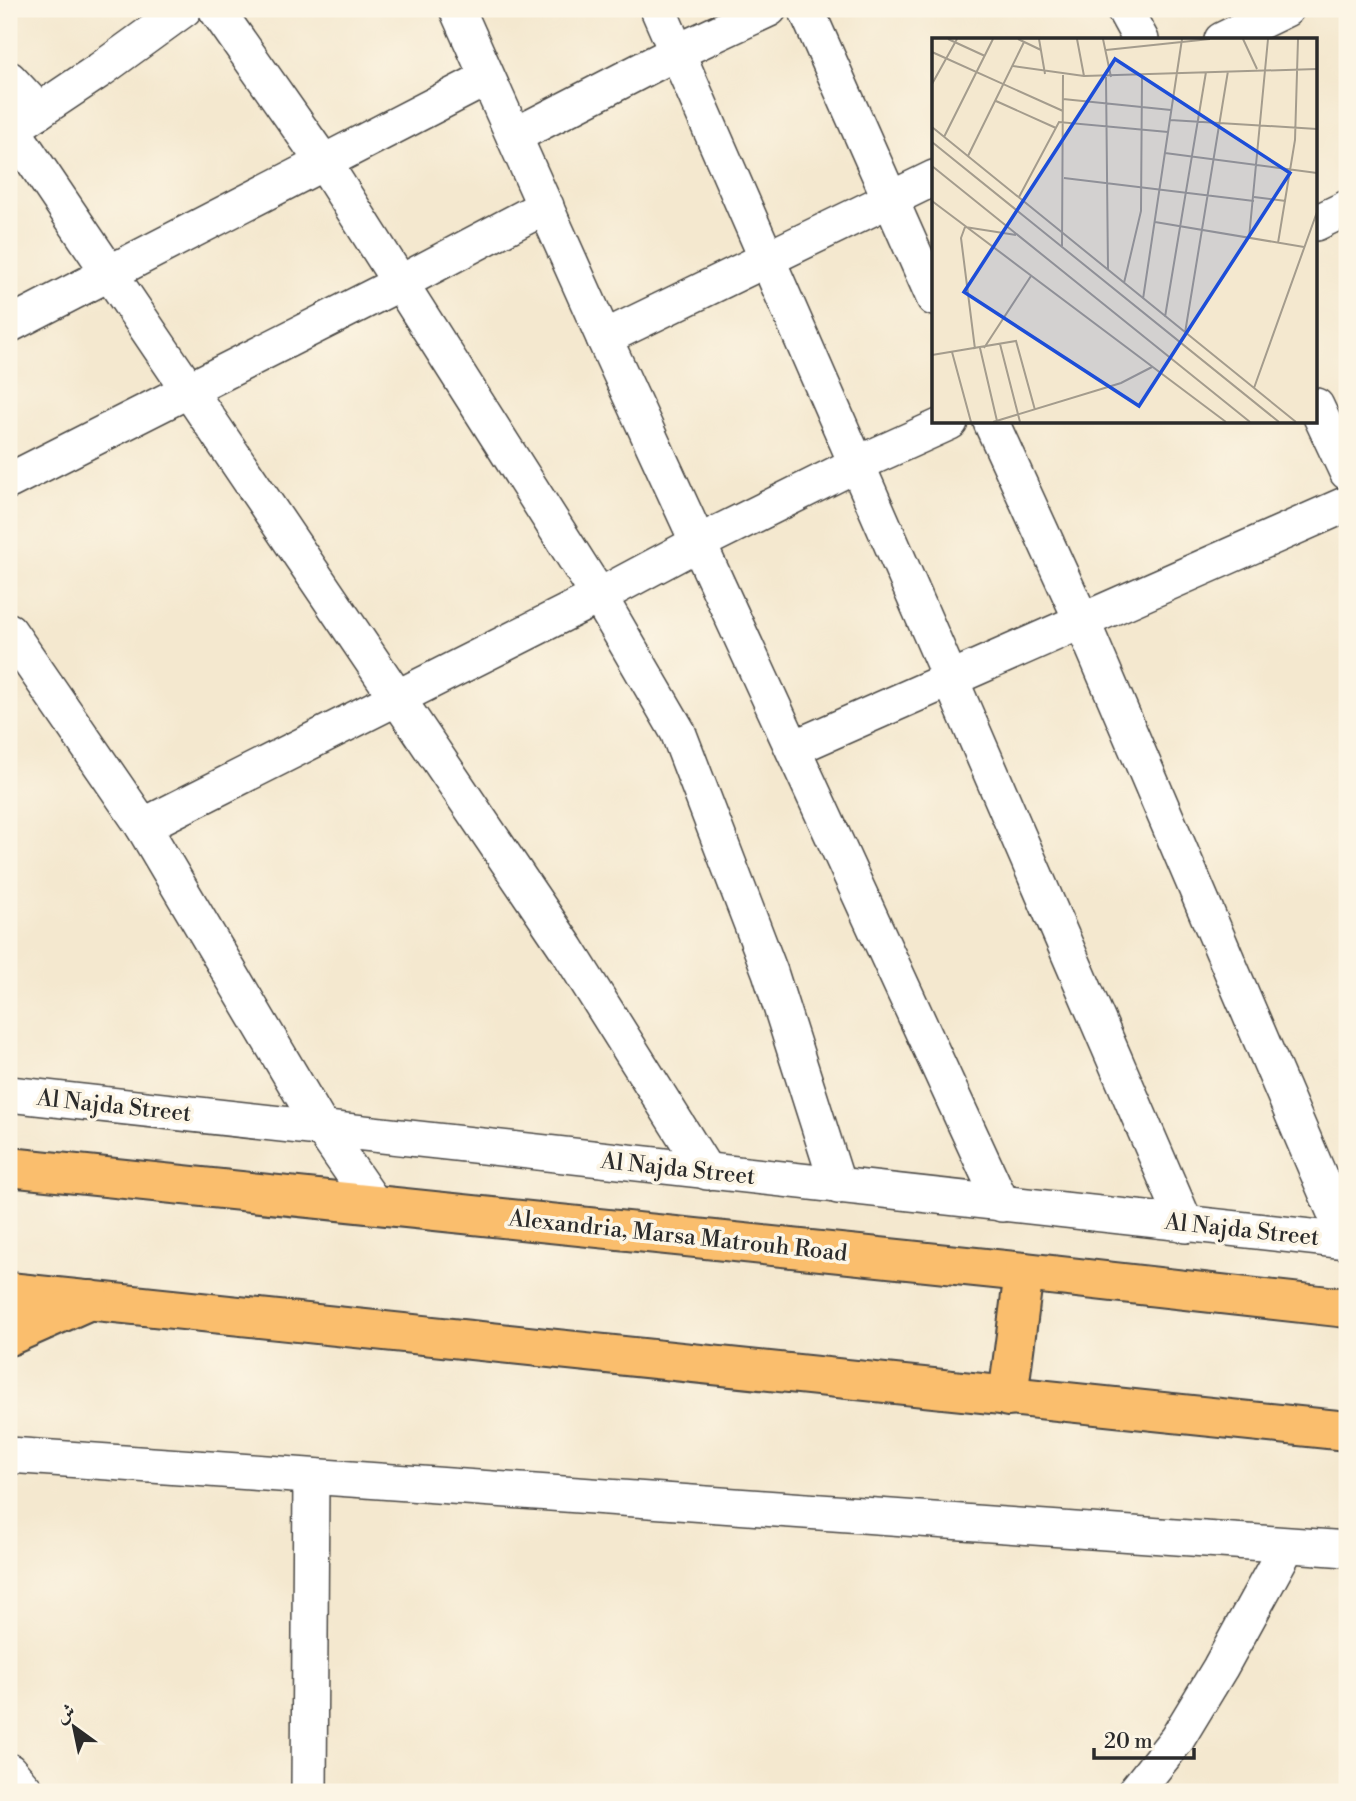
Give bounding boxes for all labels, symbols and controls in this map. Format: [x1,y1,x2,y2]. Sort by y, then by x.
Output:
inset map [932,38,1318,424]
street label: Al Najda Street [34,1084,193,1128]
street label: Al Najda Street [598,1147,757,1191]
street label: Alexandria, Marsa Matrouh Road [506,1204,849,1268]
street label: Al Najda Street [1162,1208,1321,1252]
north arrow [38,1692,108,1762]
text: ش [51,1698,80,1729]
scale bar [1094,1717,1193,1761]
text: 20 m [1104,1729,1153,1755]

